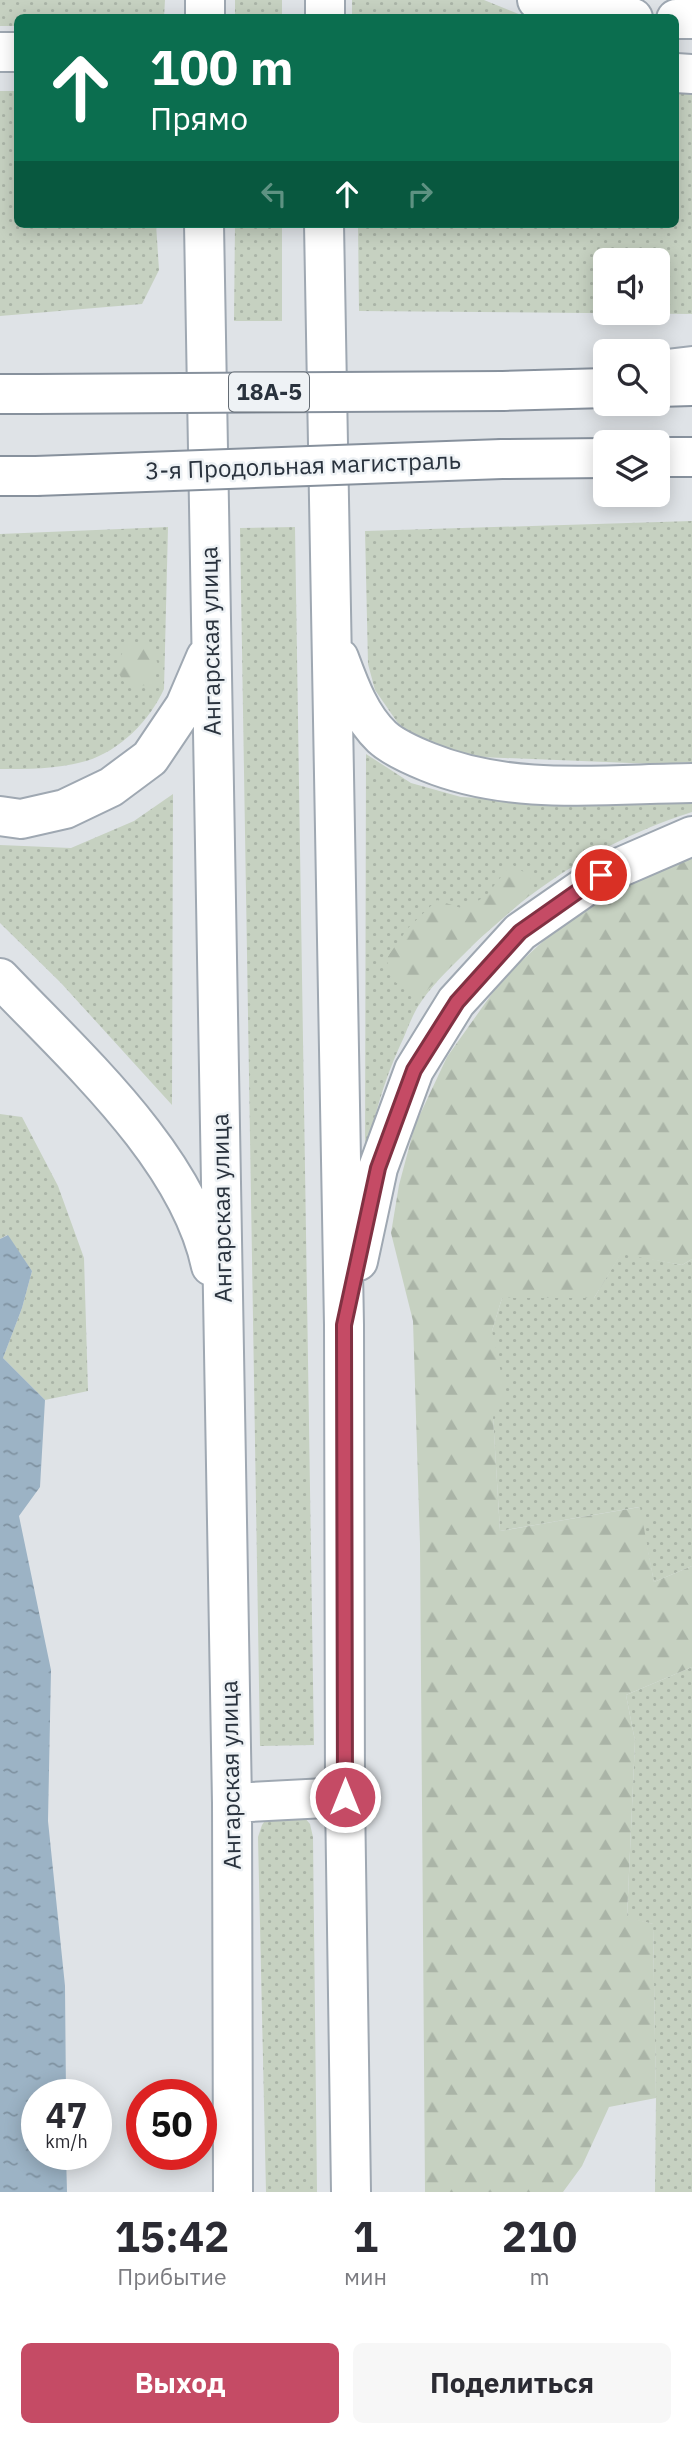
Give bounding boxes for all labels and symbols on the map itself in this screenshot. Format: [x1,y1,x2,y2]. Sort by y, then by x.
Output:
road number: 18А-5 [229,372,309,412]
street label: 3-я Продольная магистраль [144,443,462,487]
street label: Ангарская улица [192,546,228,736]
pin [571,845,631,905]
street label: Ангарская улица [203,1113,239,1303]
street label: Ангарская улица [212,1680,248,1870]
position arrow [308,1760,382,1834]
speed limit sign: 50 [126,2079,217,2170]

